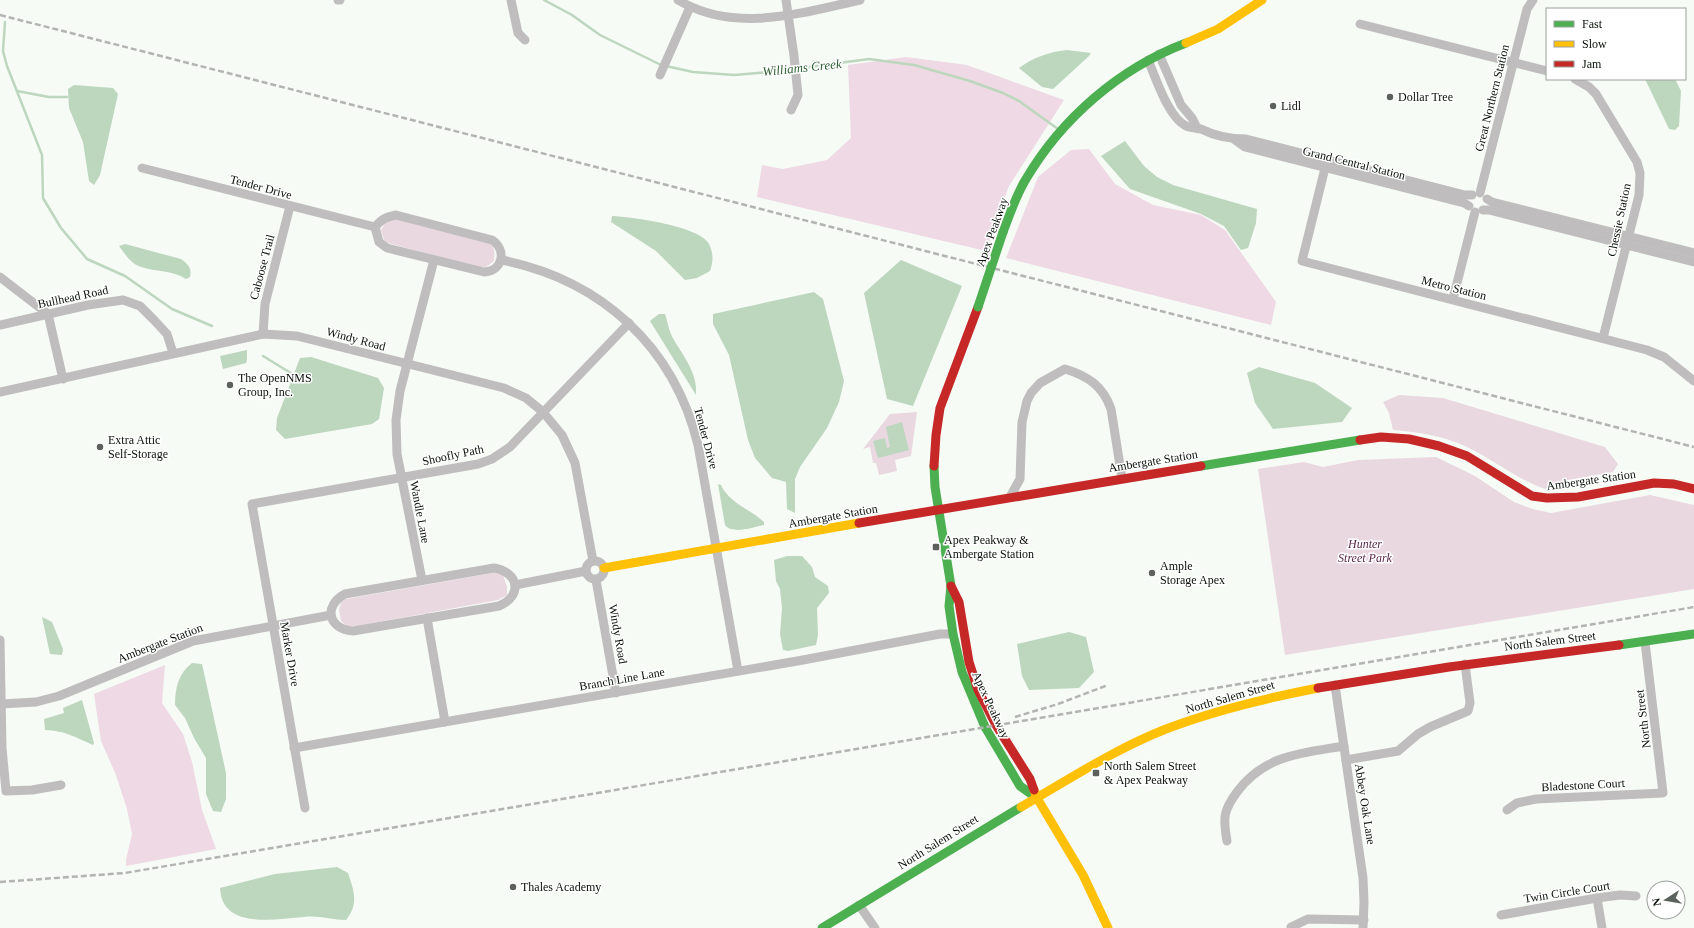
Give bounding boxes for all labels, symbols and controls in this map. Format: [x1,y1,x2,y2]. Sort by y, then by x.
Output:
legend [1546,8,1686,80]
text: Fast [1582,17,1603,31]
text: Slow [1582,37,1607,51]
street label: Great Northern Station [1472,43,1512,153]
water label: Williams Creek [762,56,842,79]
text: Jam [1582,57,1602,71]
place label: Dollar Tree [1398,90,1453,104]
marker: Dollar Tree [1385,92,1395,102]
place label: Lidl [1281,99,1302,113]
marker: Lidl [1268,101,1278,111]
street label: Grand Central Station [1301,143,1407,183]
street label: Tender Drive [229,172,293,202]
street label: Chessie Station [1604,182,1634,258]
street label: Apex Peakway [973,196,1011,268]
street label: Caboose Trail [247,232,278,301]
street label: Metro Station [1420,273,1488,303]
street label: Bullhead Road [36,283,110,311]
street label: Windy Road [325,324,387,354]
place label: The OpenNMS Group, Inc. [238,371,312,399]
marker: The OpenNMS Group, Inc. [225,380,235,390]
street label: Tender Drive [691,406,721,470]
place label: Extra Attic Self-Storage [108,433,168,461]
marker: Extra Attic Self-Storage [95,442,105,452]
street label: Shoofly Path [421,442,485,468]
street label: Ambergate Station [1107,447,1199,475]
street label: Ambergate Station [1545,467,1637,493]
street label: Wandle Lane [407,480,433,544]
street label: Ambergate Station [787,501,879,531]
place label: Apex Peakway & Ambergate Station [944,533,1034,561]
park label: Hunter Street Park [1338,537,1393,565]
marker: Apex Peakway & Ambergate Station [931,542,941,552]
place label: Ample Storage Apex [1160,559,1225,587]
marker: Ample Storage Apex [1147,568,1157,578]
street label: Windy Road [606,603,630,665]
street label: Ambergate Station [115,620,205,666]
street label: Marker Drive [277,620,303,688]
street label: North Salem Street [1503,628,1597,654]
street label: Branch Line Lane [578,665,666,693]
street label: Apex Peakway [969,669,1013,741]
street label: North Salem Street [1184,677,1277,716]
street label: North Street [1632,688,1654,749]
place label: North Salem Street & Apex Peakway [1104,759,1197,787]
street label: Abbey Oak Lane [1352,762,1378,846]
marker: North Salem Street & Apex Peakway [1091,768,1101,778]
street label: Bladestone Court [1541,776,1626,794]
street label: North Salem Street [895,811,981,872]
street label: Twin Circle Court [1523,878,1612,906]
place label: Thales Academy [521,880,601,894]
north arrow [1646,880,1686,920]
marker: Thales Academy [508,882,518,892]
text: N [1650,897,1663,907]

